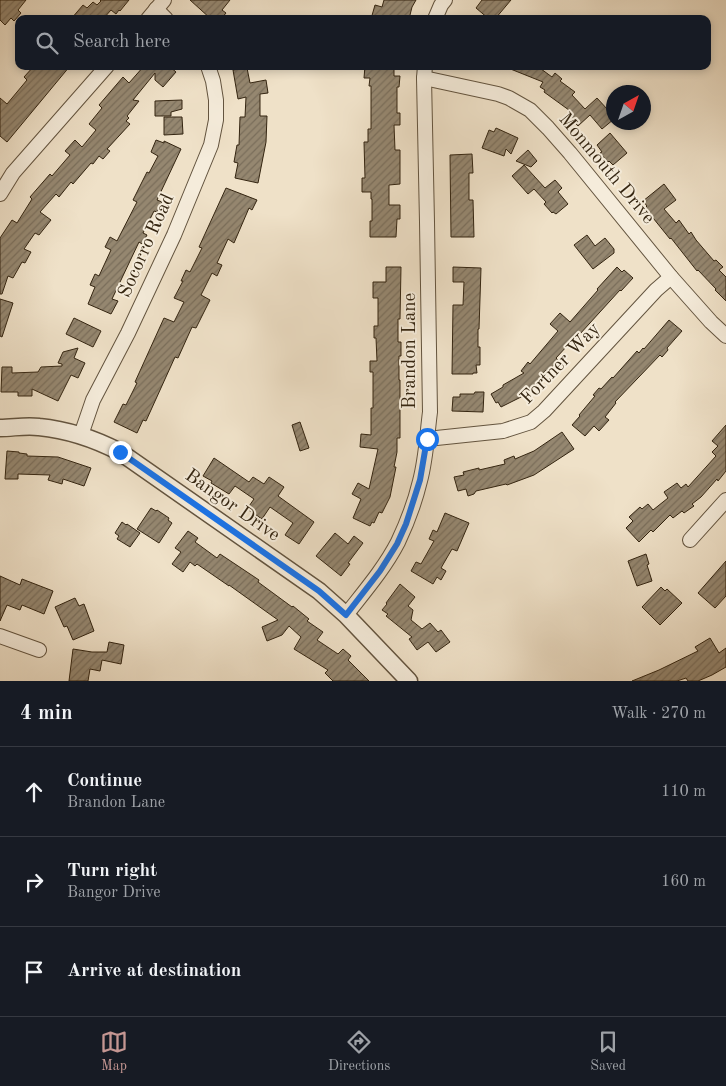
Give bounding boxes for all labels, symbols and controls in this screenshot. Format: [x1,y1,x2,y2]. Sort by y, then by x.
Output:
search box [15,15,711,70]
icon: search [33,29,61,57]
text: Search here [73,33,170,52]
north arrow [606,85,651,130]
street label: Monmouth Drive [554,110,658,228]
street label: Socorro Road [116,191,178,301]
street label: Brandon Lane [401,293,420,409]
street label: Fortner Way [518,320,604,408]
route start [416,428,439,451]
route end [109,441,132,464]
street label: Bangor Drive [181,466,283,546]
text: 4 min [20,703,73,724]
text: Walk · 270 m [611,706,706,722]
text: Continue [67,772,142,791]
icon: ahead [20,778,48,806]
text: 110 m [661,784,706,800]
text: Brandon Lane [67,795,165,811]
text: Turn right [67,862,157,881]
icon: right [20,868,48,896]
text: 160 m [661,874,706,890]
text: Bangor Drive [67,885,161,901]
icon: arrive [20,958,48,986]
text: Arrive at destination [67,962,241,981]
tab: Map [100,1028,128,1075]
tab: Directions [328,1028,390,1075]
tab: Saved [590,1028,626,1075]

